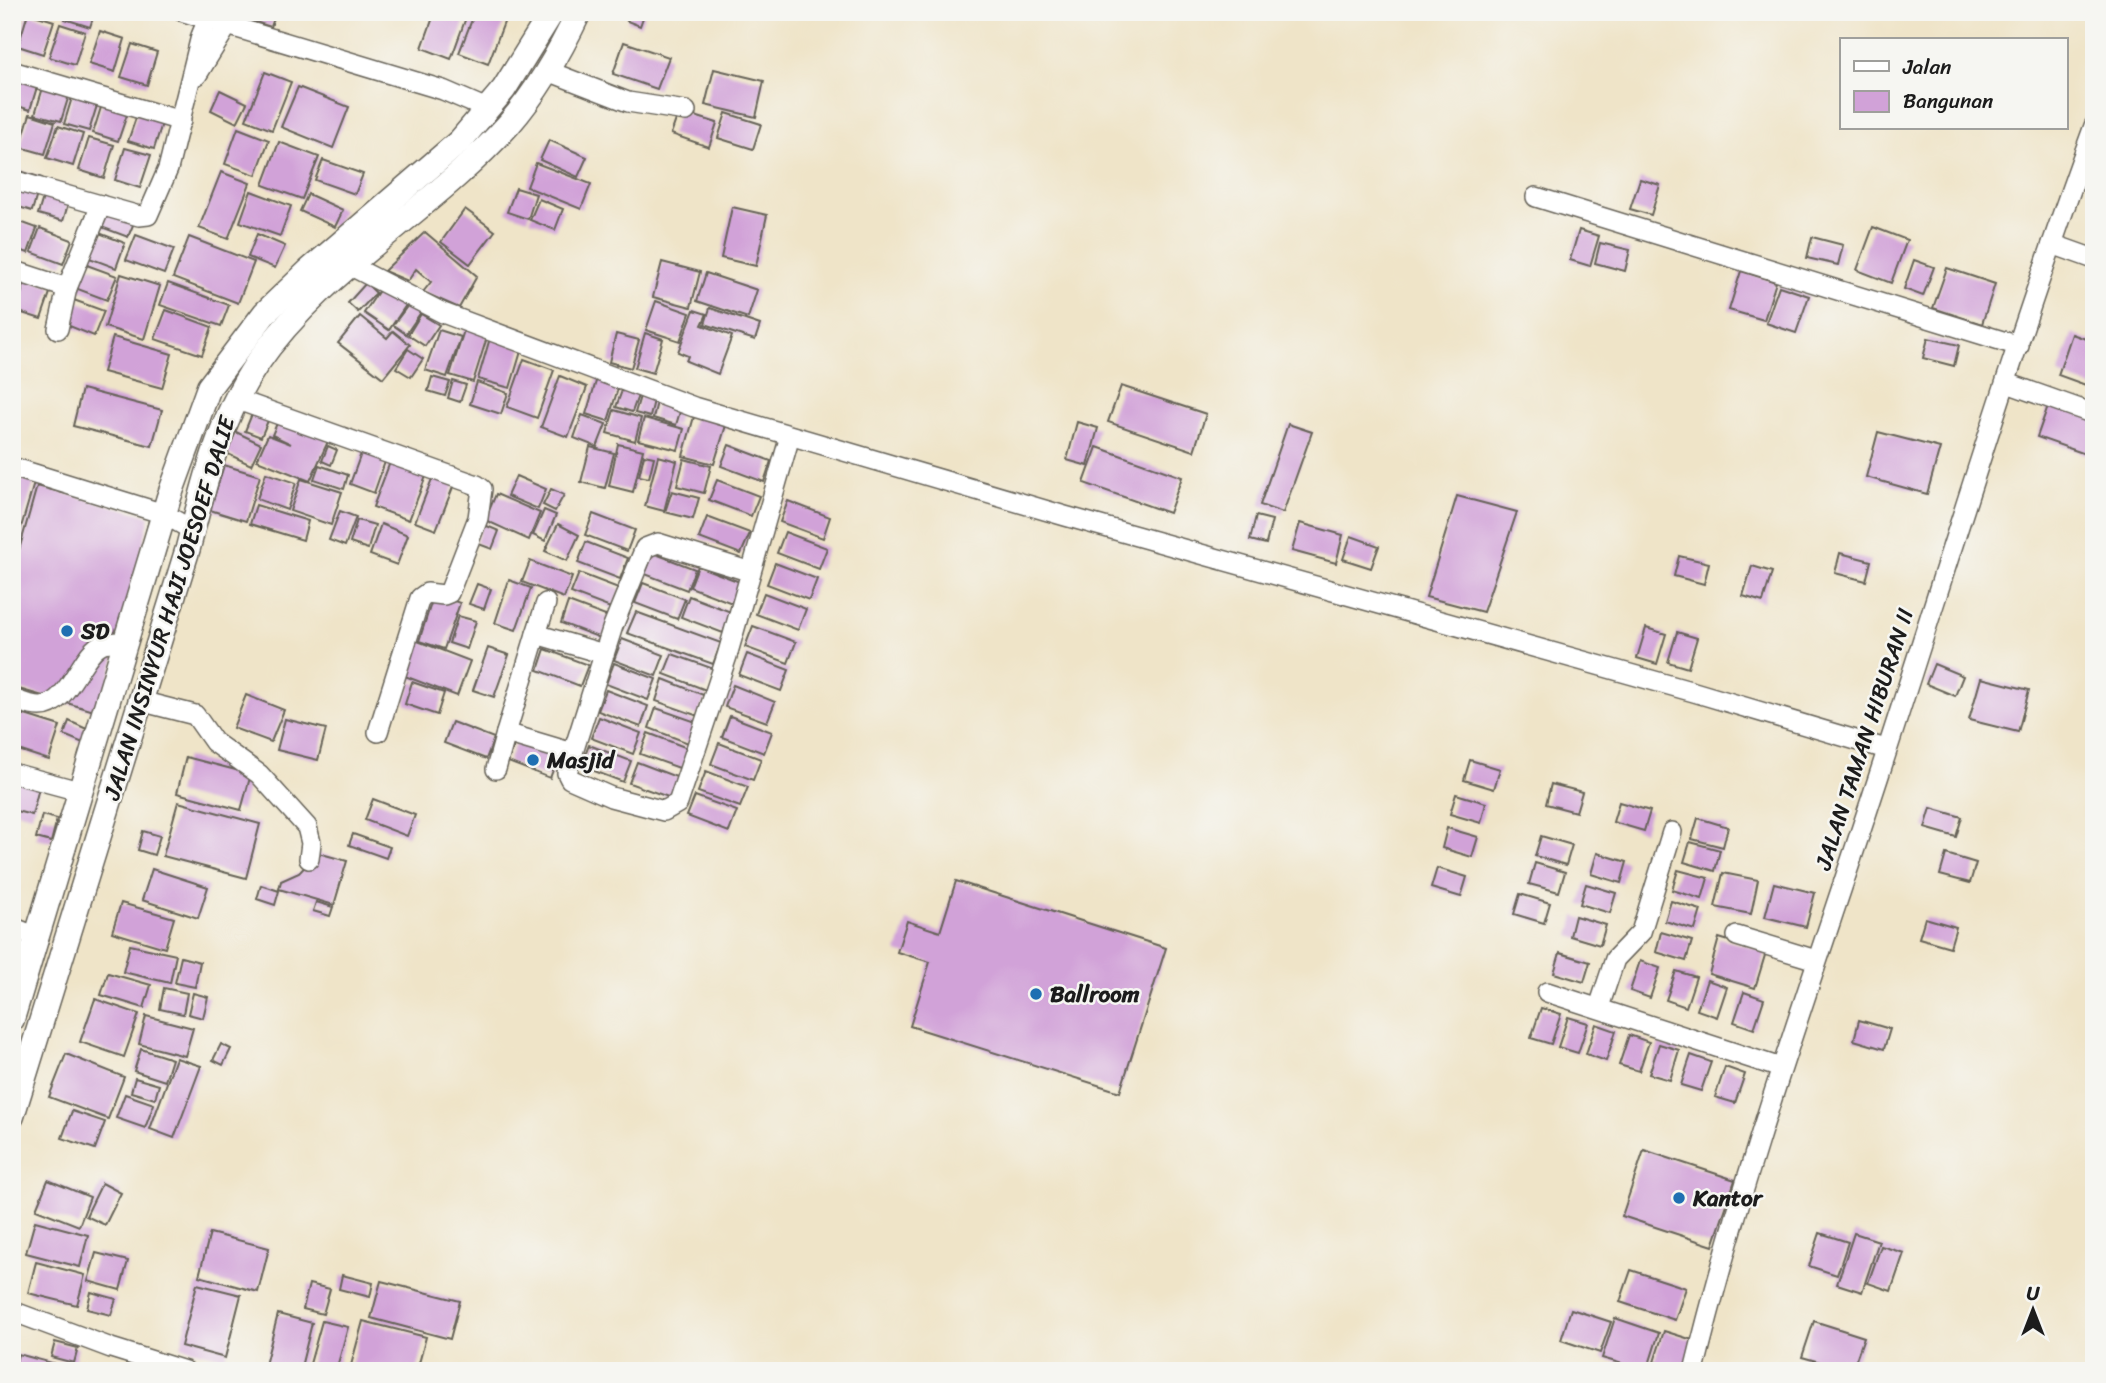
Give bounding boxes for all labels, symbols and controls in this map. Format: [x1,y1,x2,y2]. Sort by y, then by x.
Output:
legend [1840,38,2068,130]
text: Jalan [1902,48,1951,86]
text: Bangunan [1903,82,1993,120]
street label: JALAN INSINYUR HAJI JOESOEF DALIE [91,410,248,806]
street label: JALAN TAMAN HIBURAN II [1802,603,1926,876]
place label: SD [80,611,109,652]
marker: SD [59,623,75,639]
place label: Masjid [546,740,616,781]
marker: Masjid [525,752,541,768]
place label: Ballroom [1050,974,1140,1015]
marker: Ballroom [1028,986,1044,1002]
place label: Kantor [1692,1178,1764,1219]
marker: Kantor [1671,1190,1687,1206]
north arrow [1997,1274,2068,1344]
text: U [2027,1277,2041,1310]

